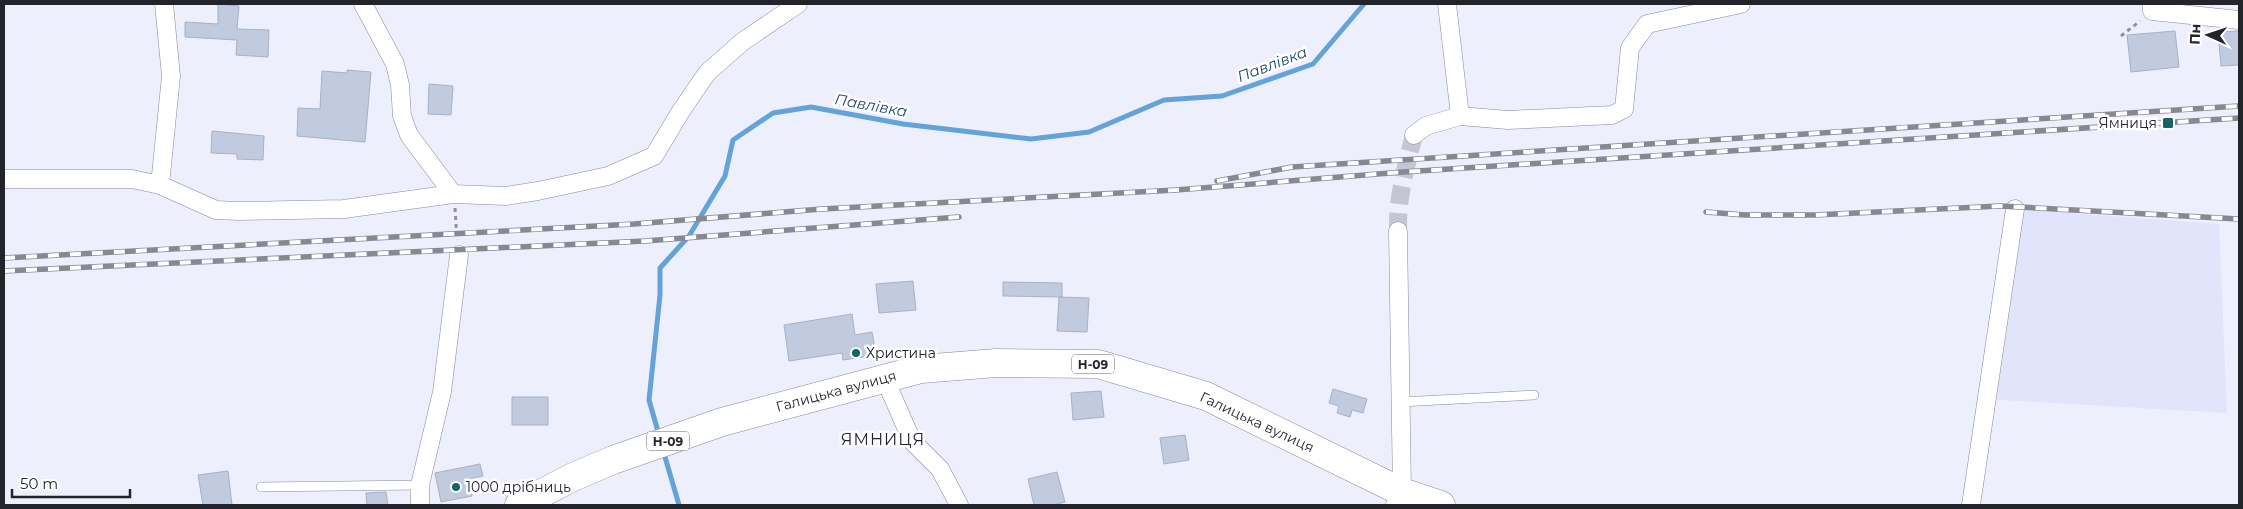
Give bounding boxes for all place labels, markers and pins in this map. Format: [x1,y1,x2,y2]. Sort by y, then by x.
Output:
place label: Ямниця [2099,114,2157,132]
marker: Ямниця [2161,116,2175,130]
place label: Христина [866,344,936,362]
marker: Христина [850,347,862,359]
place label: 1000 дрібниць [466,478,571,496]
marker: 1000 дрібниць [450,481,462,493]

